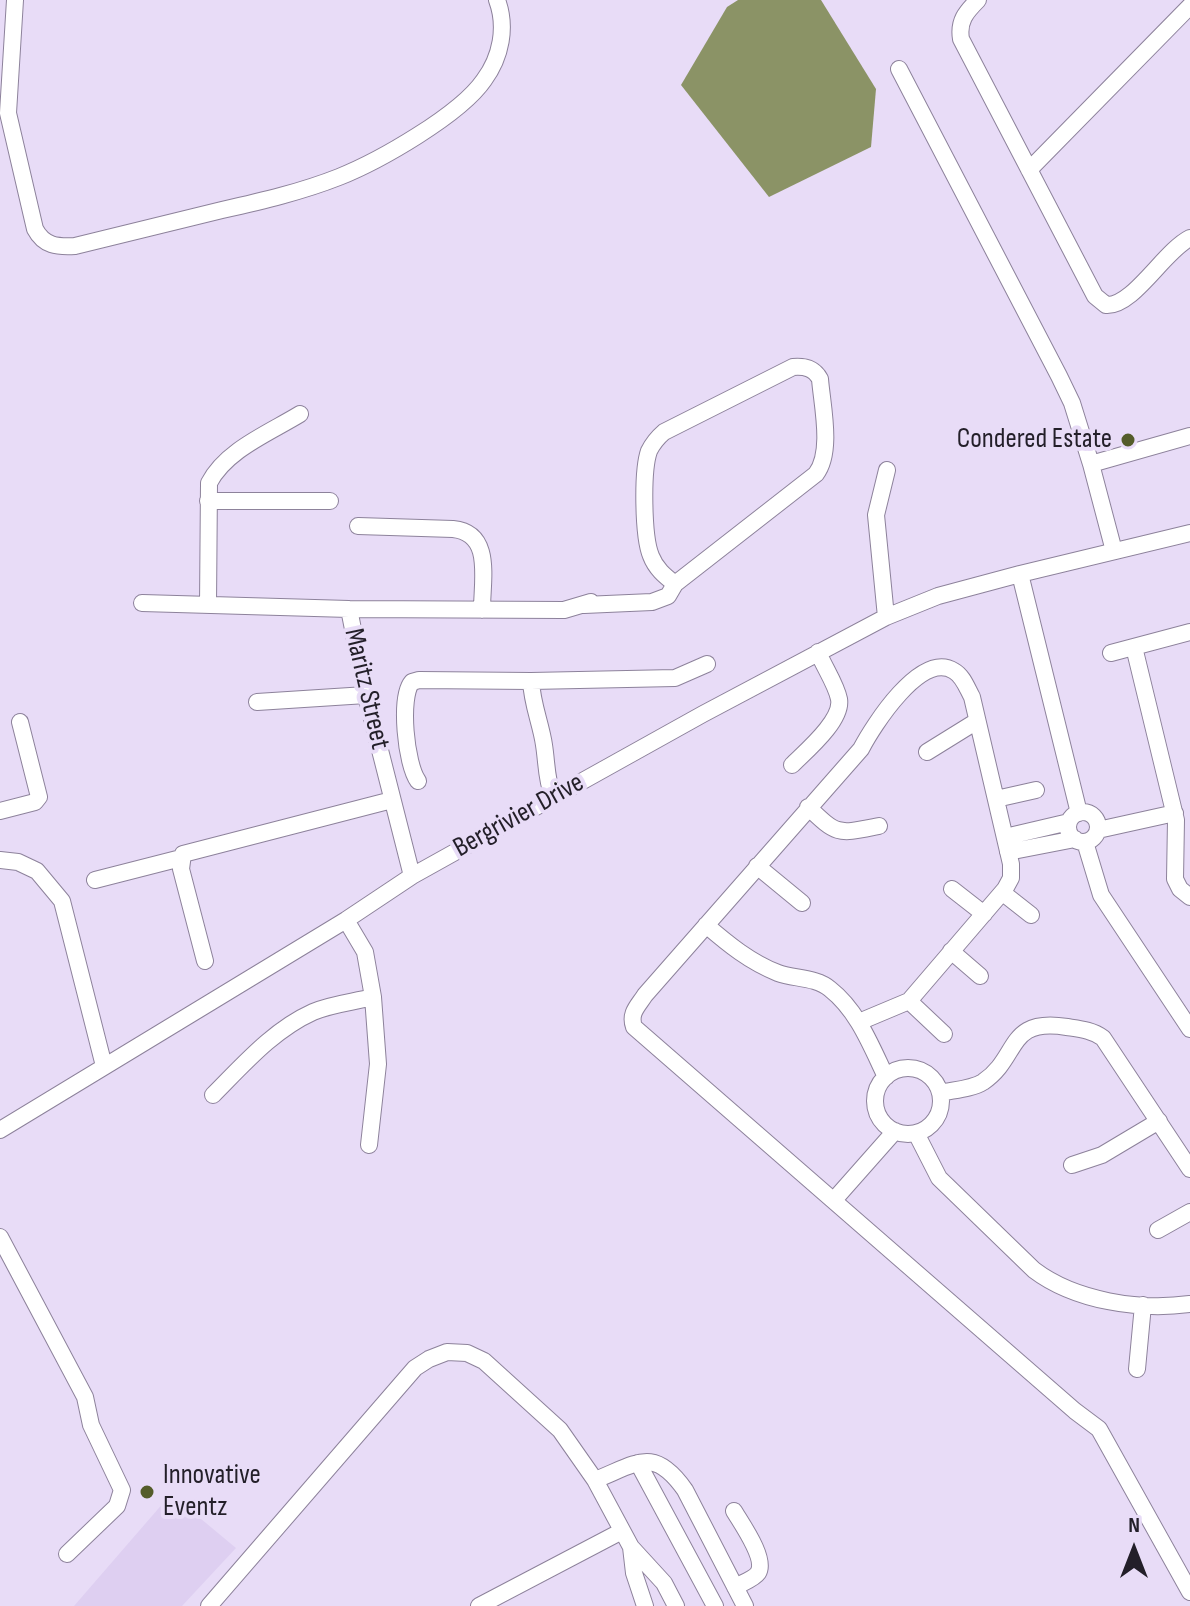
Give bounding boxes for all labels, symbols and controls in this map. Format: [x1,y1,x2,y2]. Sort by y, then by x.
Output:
place label: Condered Estate [957,423,1112,457]
marker: Condered Estate [1119,431,1137,449]
street label: Maritz Street [336,625,396,753]
street label: Bergrivier Drive [448,766,590,866]
place label: Innovative Eventz [163,1459,261,1525]
marker: Innovative Eventz [138,1483,156,1501]
north arrow [1094,1510,1174,1590]
text: N [1128,1512,1140,1539]

